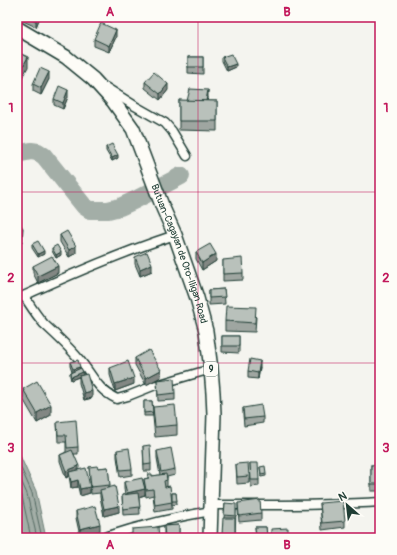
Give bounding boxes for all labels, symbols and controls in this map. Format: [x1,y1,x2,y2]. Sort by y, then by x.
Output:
text: A [106,4,115,20]
text: B [283,4,291,20]
text: 1 [8,100,14,116]
text: 1 [383,100,389,116]
street label: Butuan-Cagayan de Oro-Iligan Road [148,182,210,325]
text: 2 [7,270,15,286]
text: 2 [382,270,390,286]
road number: 9 [204,362,218,376]
text: 3 [7,440,15,456]
text: 3 [382,440,390,456]
north arrow [327,485,367,525]
text: N [336,489,349,504]
text: A [106,537,115,553]
text: B [283,537,291,553]

